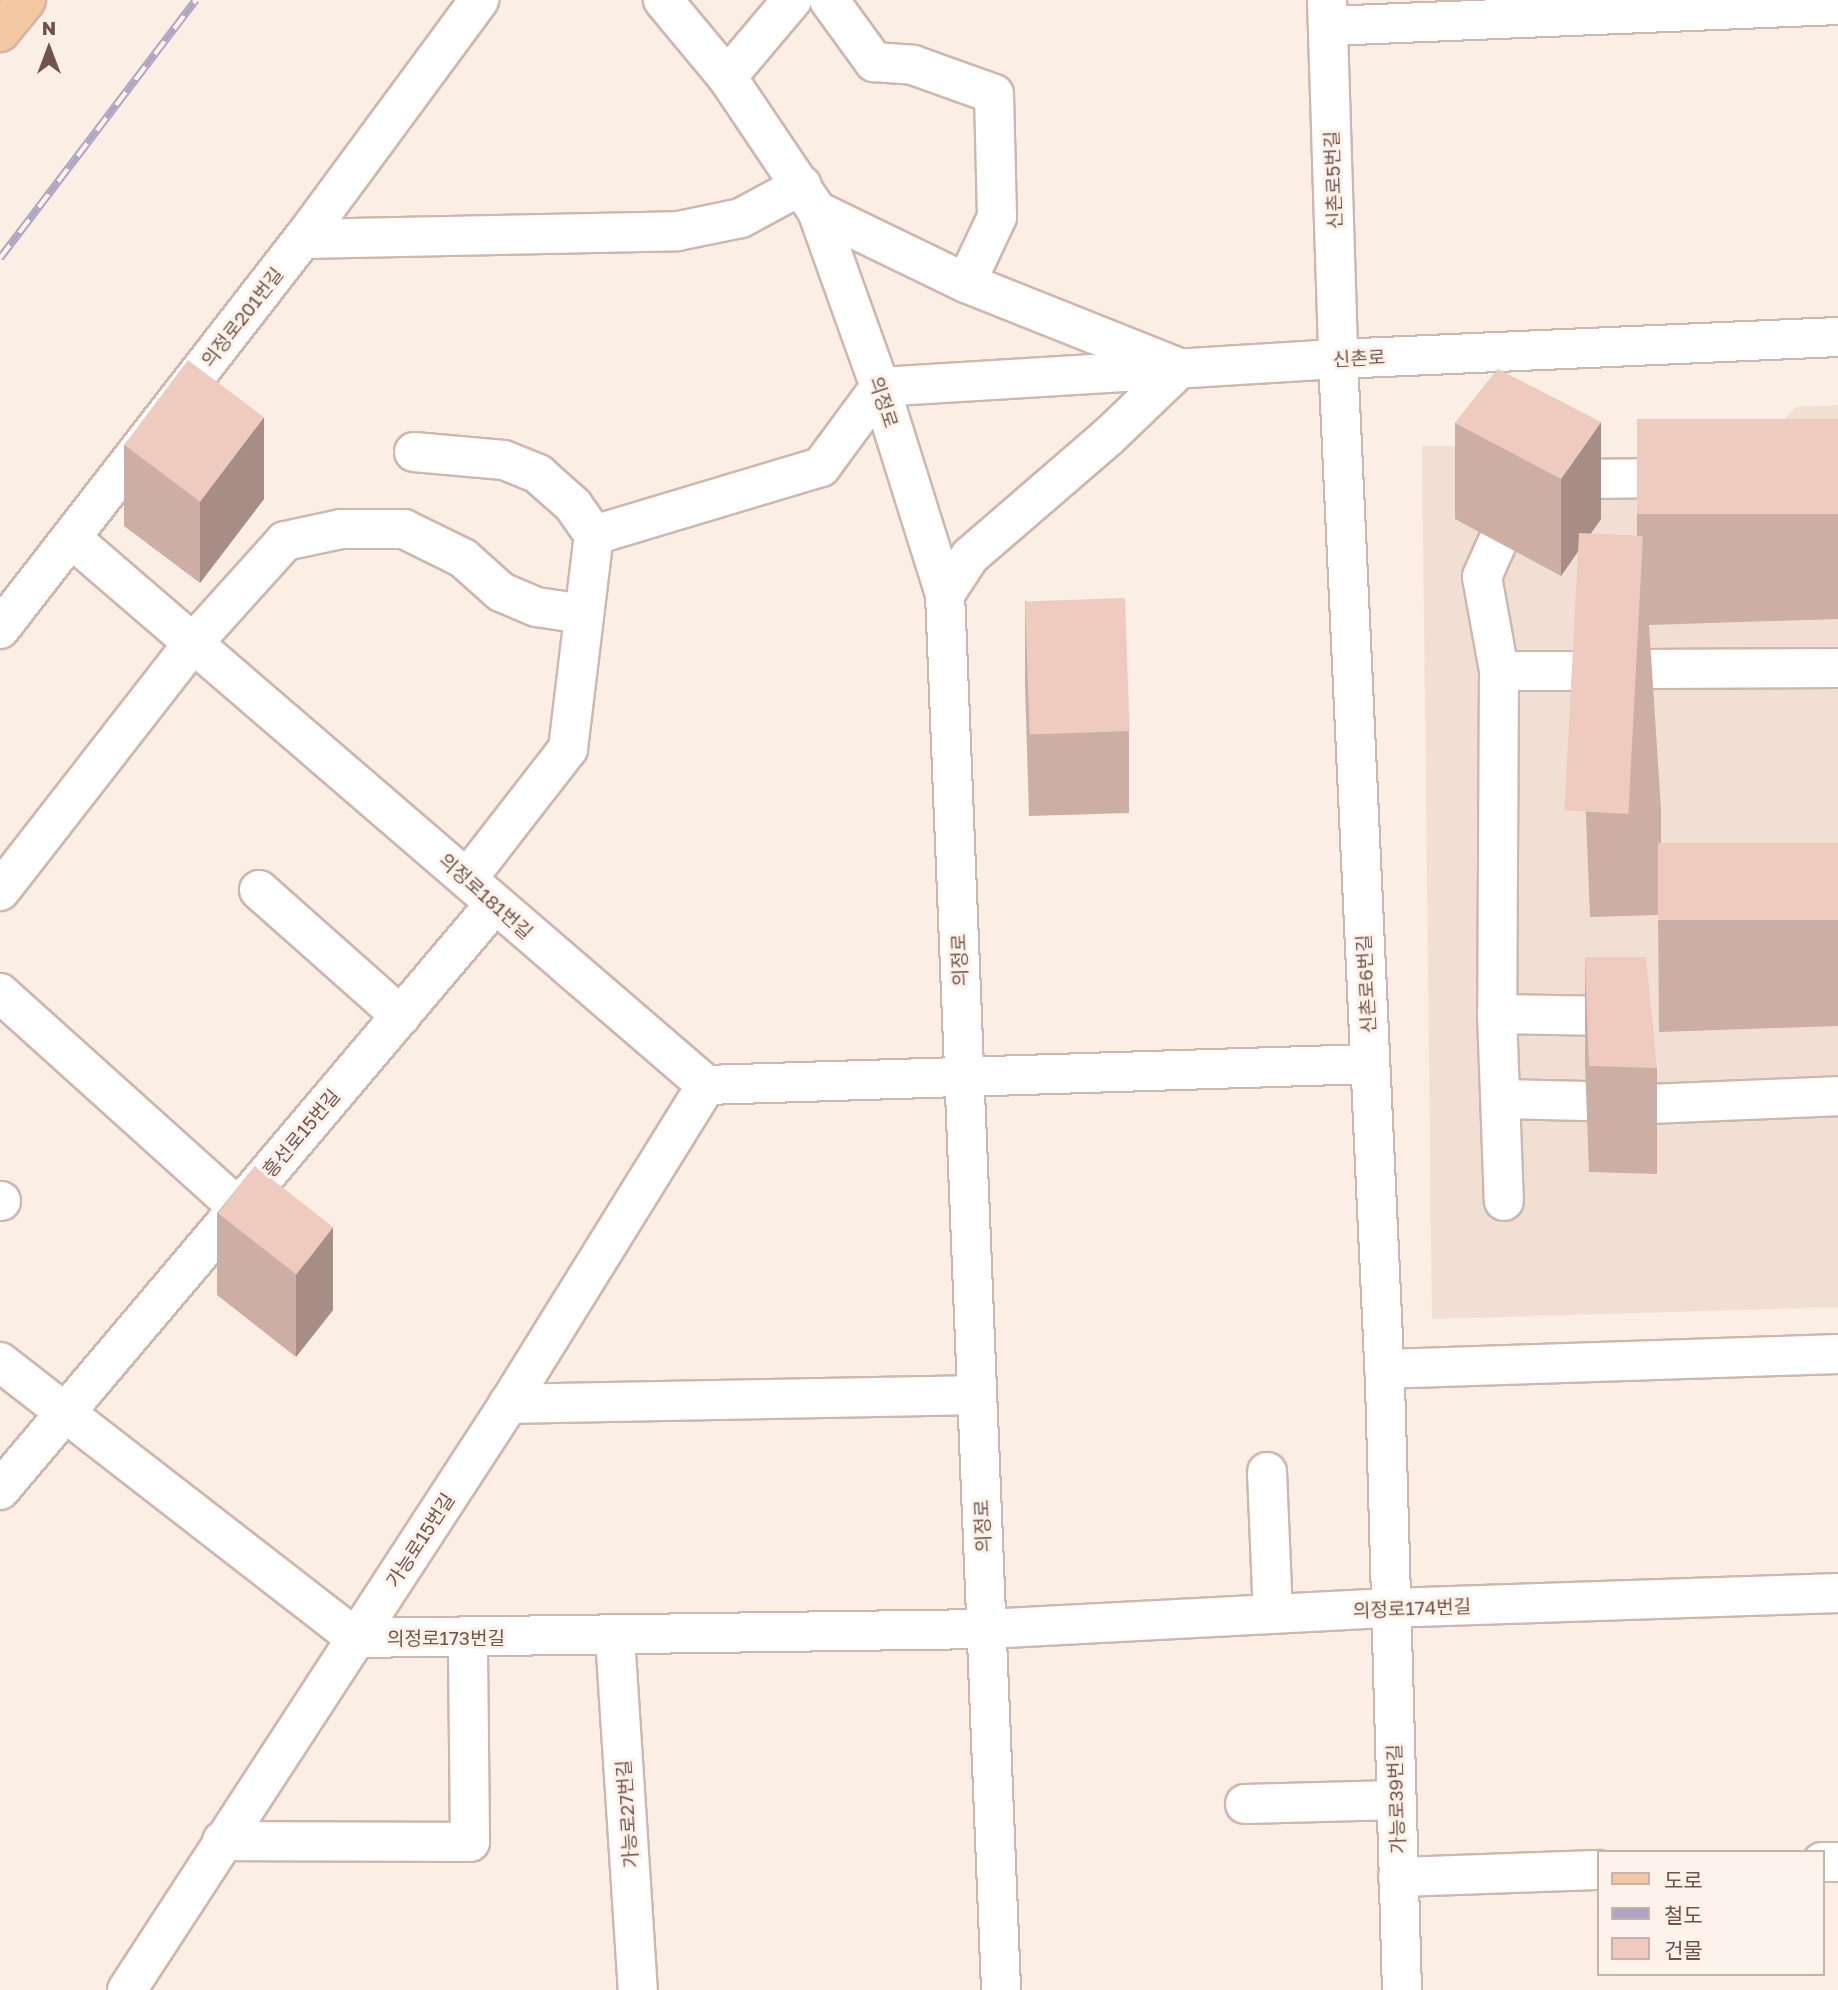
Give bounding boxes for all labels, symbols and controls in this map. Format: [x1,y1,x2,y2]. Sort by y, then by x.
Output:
north arrow [14,14,84,84]
text: N [42,16,56,39]
street label: 신촌로5번길 [1320,130,1346,230]
street label: 의정로201번길 [196,263,288,371]
street label: 신촌로 [1332,345,1386,371]
street label: 의정로 [865,374,903,430]
street label: 의정로181번길 [435,848,537,944]
street label: 의정로 [947,933,971,987]
street label: 신촌로6번길 [1352,934,1380,1034]
street label: 흥선로15번길 [258,1084,344,1182]
street label: 가능로15번길 [381,1489,459,1591]
street label: 의정로 [970,1499,994,1553]
street label: 의정로174번길 [1353,1595,1471,1621]
street label: 의정로173번길 [387,1627,505,1649]
street label: 가능로39번길 [1383,1744,1409,1854]
street label: 가능로27번길 [612,1759,642,1869]
legend [1596,1850,1824,1976]
text: 도로 [1664,1867,1703,1893]
text: 철도 [1664,1902,1703,1928]
text: 건물 [1664,1937,1703,1963]

